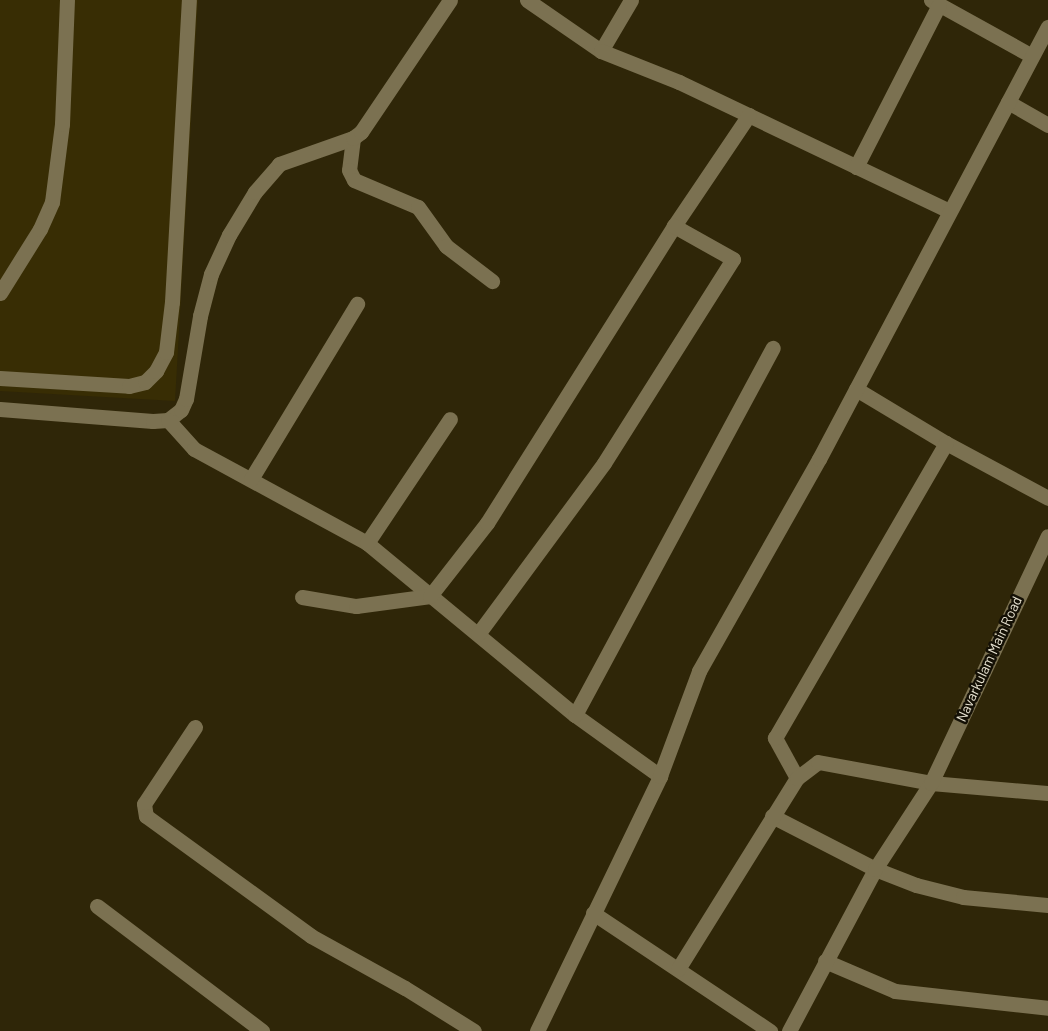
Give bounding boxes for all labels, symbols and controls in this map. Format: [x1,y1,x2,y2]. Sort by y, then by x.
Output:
street label: Navarkulam Main Road [953,594,1025,724]

